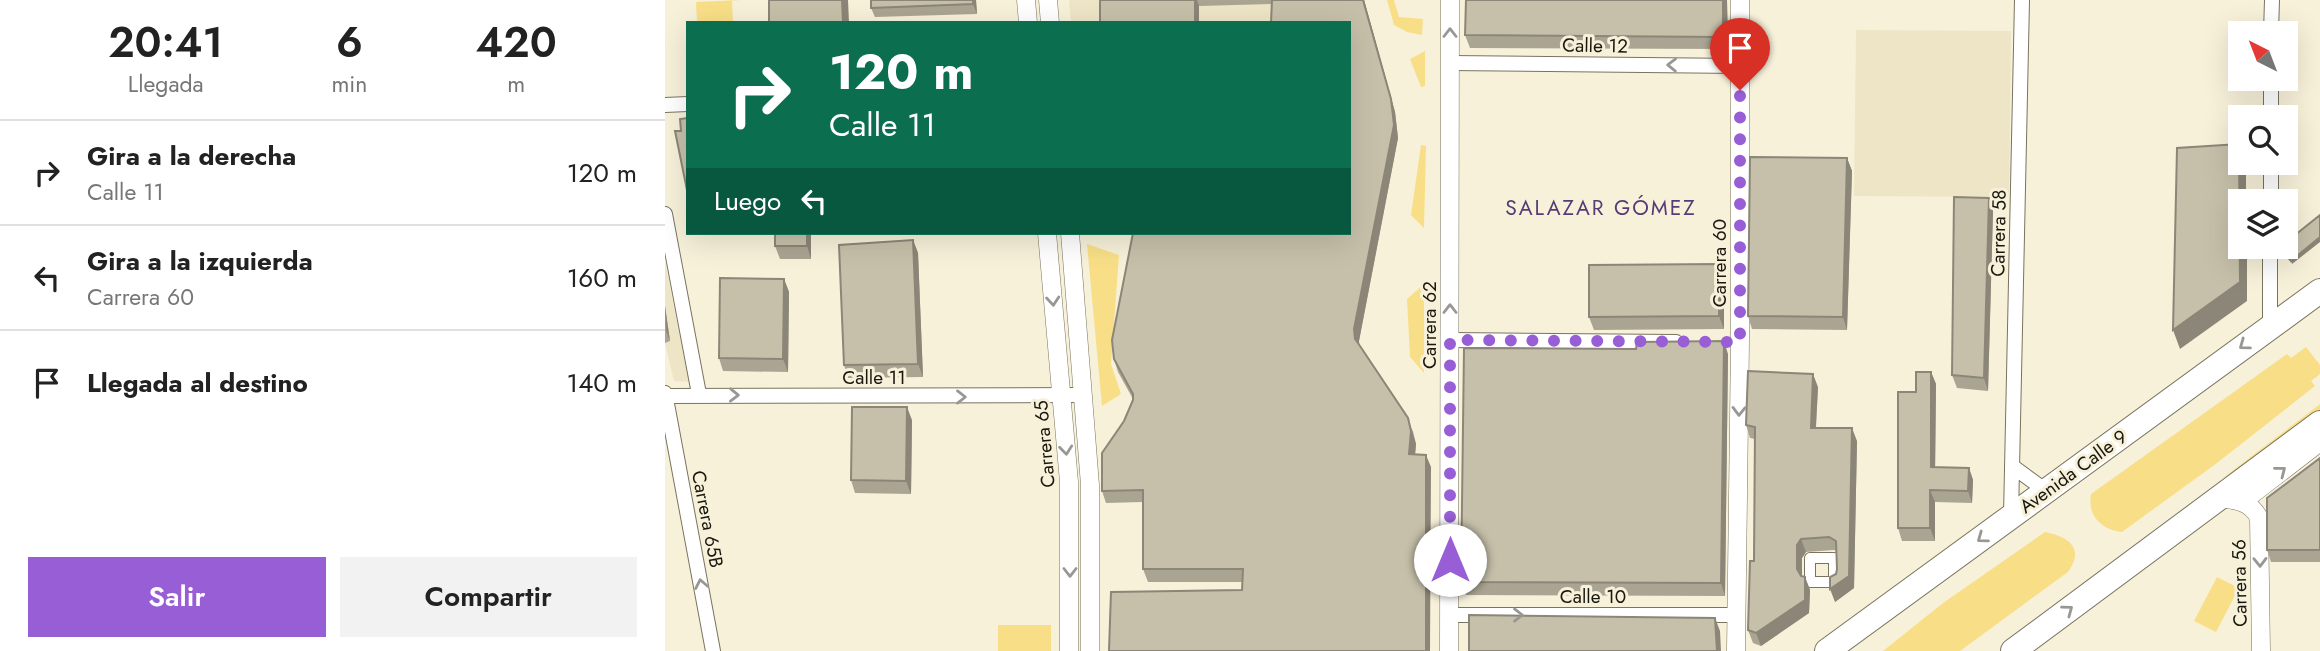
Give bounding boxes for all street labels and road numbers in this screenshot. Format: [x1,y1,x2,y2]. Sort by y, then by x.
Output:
street label: Calle 12 [1562,31,1628,60]
street label: Carrera 58 [1984,189,2013,277]
street label: Carrera 60 [1706,219,1733,307]
street label: Carrera 62 [1416,281,1443,369]
street label: Calle 11 [842,364,906,391]
street label: Carrera 65 [1027,399,1062,489]
street label: Avenida Calle 9 [2014,423,2133,520]
street label: Carrera 65B [685,468,730,570]
street label: Carrera 56 [2225,539,2254,627]
street label: Calle 10 [1560,583,1626,610]

